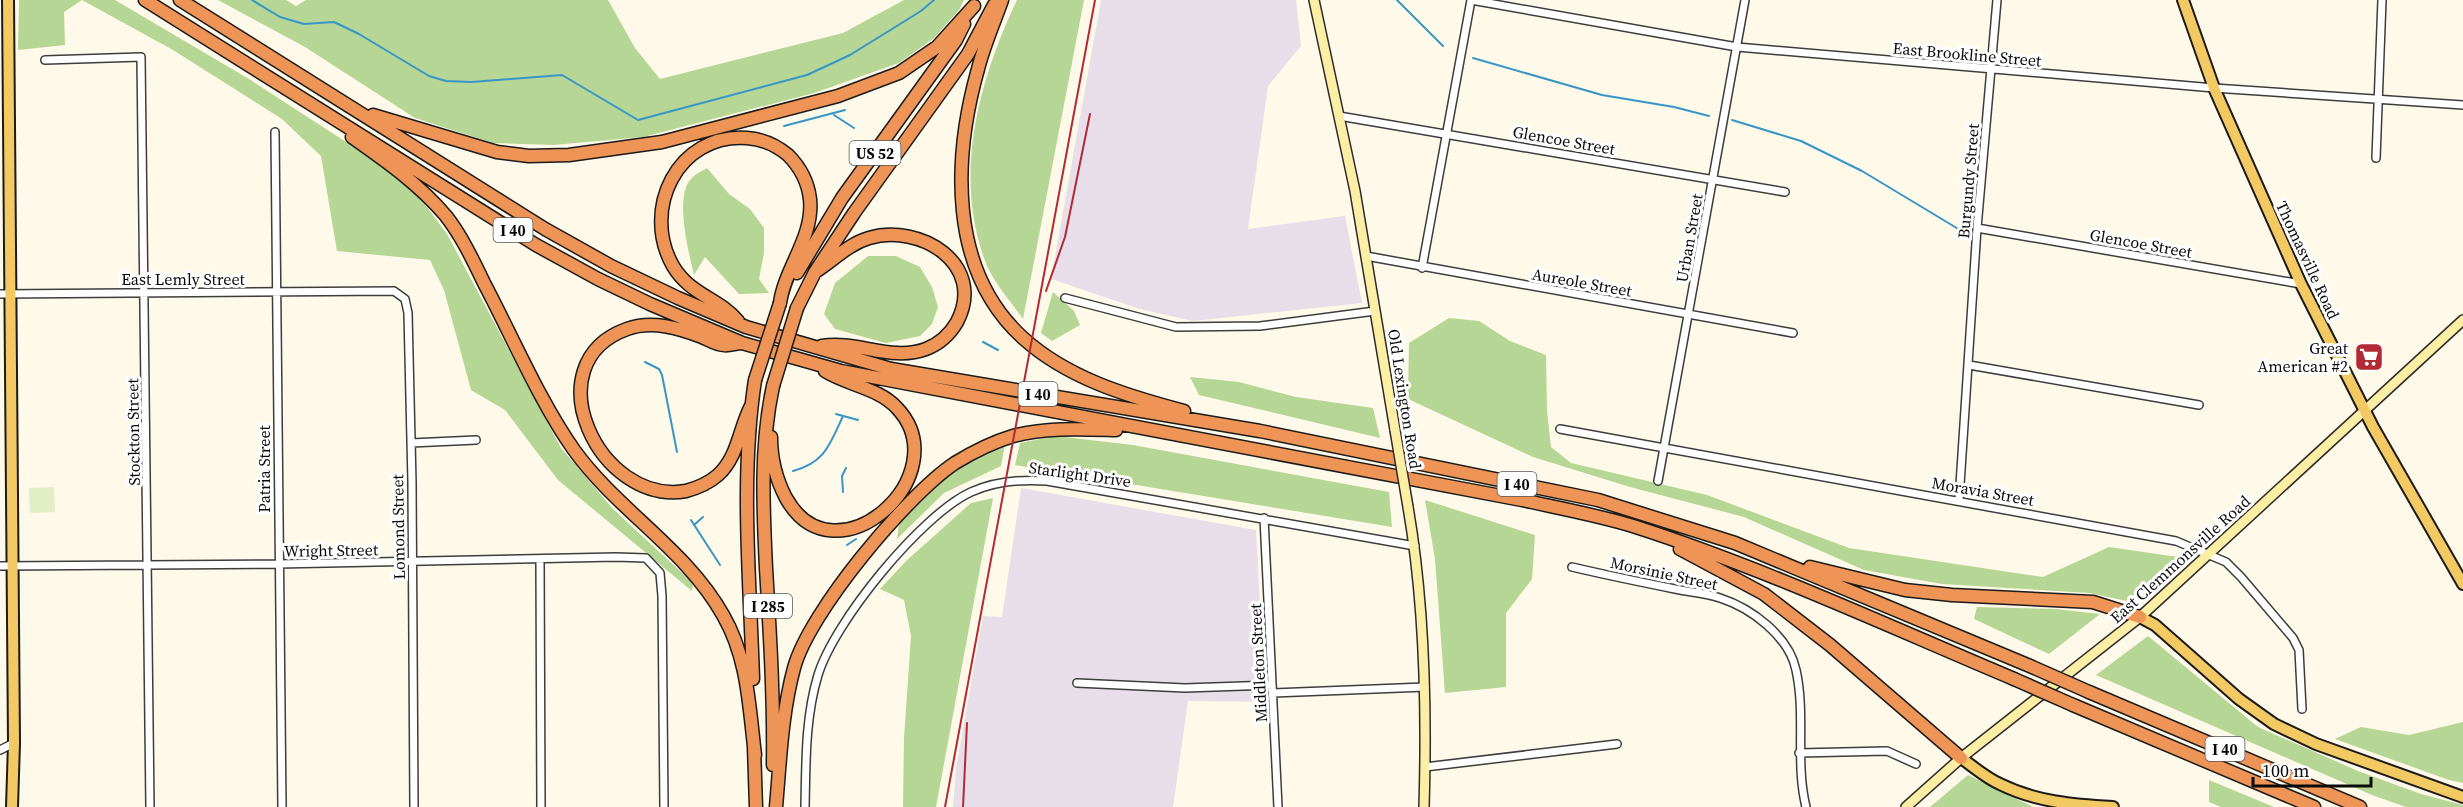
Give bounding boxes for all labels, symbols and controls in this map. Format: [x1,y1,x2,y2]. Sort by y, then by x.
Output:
street label: East Brookline Street [1892,37,2043,72]
street label: Glencoe Street [1511,120,1618,160]
street label: Burgundy Street [1952,122,1984,239]
road number: US 52 [850,141,900,165]
street label: Urban Street [1670,191,1708,284]
street label: Thomasville Road [2271,197,2345,323]
road number: I 40 [494,218,532,242]
street label: Glencoe Street [2088,223,2195,263]
street label: Aureole Street [1530,262,1634,302]
street label: East Lemly Street [121,268,246,290]
street label: Old Lexington Road [1383,327,1427,471]
place label: Great American #2 [2258,337,2349,377]
supermarket icon: Great American #2 [2353,341,2385,373]
street label: Stockton Street [121,377,145,486]
road number: I 40 [1018,382,1058,406]
street label: Patria Street [253,424,275,513]
street label: Starlight Drive [1028,456,1132,492]
street label: Moravia Street [1930,471,2037,511]
road number: I 40 [1498,472,1537,496]
street label: Lomond Street [386,473,410,580]
street label: East Clemmonsville Road [2105,490,2255,628]
street label: Wright Street [284,538,379,562]
street label: Morsinie Street [1608,551,1720,595]
road number: I 285 [744,594,792,618]
street label: Middleton Street [1244,602,1272,723]
road number: I 40 [2206,737,2244,761]
scale bar [2253,750,2372,788]
text: 100 m [2262,758,2309,783]

